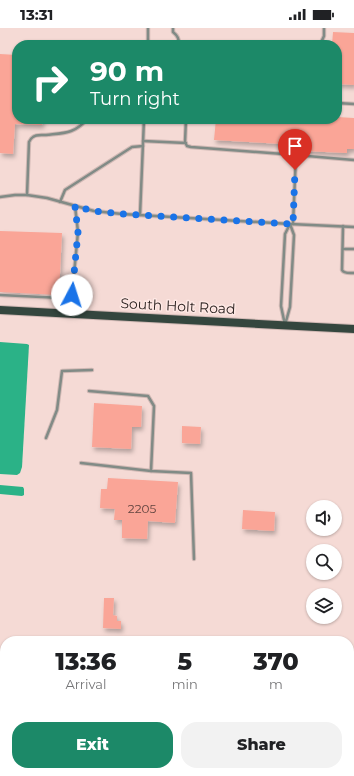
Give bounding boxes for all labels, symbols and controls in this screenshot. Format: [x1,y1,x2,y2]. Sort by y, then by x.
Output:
text: 13:31 [20,5,53,24]
text: 90 m [90,54,164,88]
icon: right [24,56,76,108]
text: Turn right [90,88,180,110]
pin [278,129,312,170]
icon: arrive [284,135,306,157]
position arrow [51,274,93,316]
street label: South Holt Road [120,294,236,318]
map controls [306,500,342,624]
button: sound [306,500,342,536]
house number: 2205 [128,501,156,516]
button: search [306,544,342,580]
button: layers [306,588,342,624]
text: 13:36 [55,647,116,676]
text: 5 [178,647,192,676]
text: 370 [253,647,299,676]
text: Arrival [65,676,106,692]
text: min [172,676,198,692]
text: m [269,676,283,692]
button: Exit [12,722,173,768]
button: Share [181,722,342,768]

